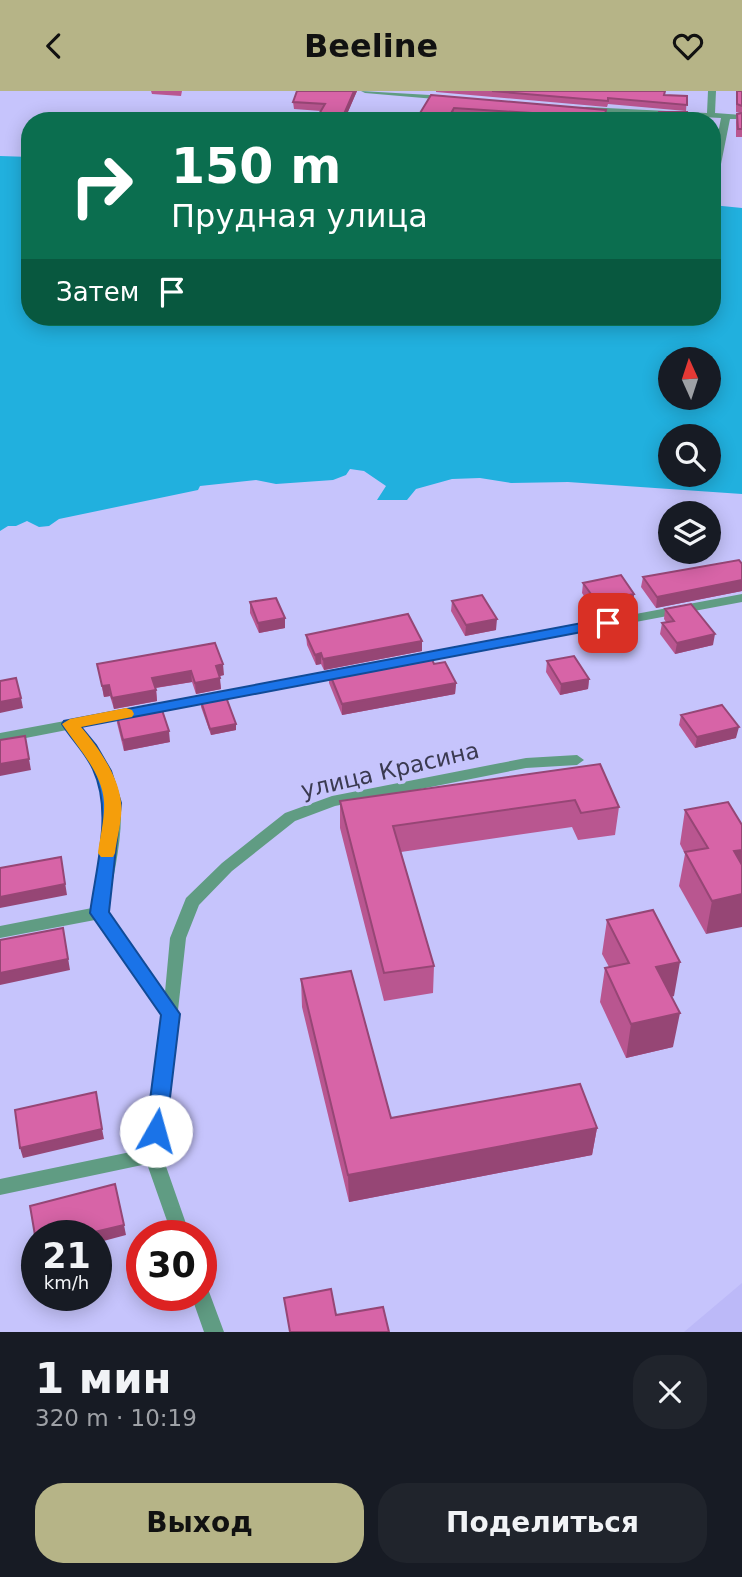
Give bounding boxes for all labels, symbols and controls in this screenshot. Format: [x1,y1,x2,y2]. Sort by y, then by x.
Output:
icon: back [35,27,73,65]
text: Beeline [304,27,438,65]
icon: heart [669,27,707,65]
text: 150 m [171,138,341,195]
icon: right [56,140,147,231]
text: Прудная улица [171,197,428,235]
icon: arrive [153,273,191,311]
text: Затем [56,277,139,307]
north arrow [658,347,721,409]
map controls [658,347,721,564]
button: search [658,424,721,487]
button: layers [658,501,721,564]
pin [578,593,638,653]
icon: arrive [589,604,627,642]
street label: улица Красина [298,737,482,803]
position arrow [119,1094,193,1168]
speed limit sign: 30 [126,1220,217,1311]
text: 21 [42,1236,91,1276]
text: km/h [44,1272,89,1293]
text: 1 мин [35,1354,172,1403]
button: close [633,1355,707,1429]
text: 320 m · 10:19 [35,1405,197,1431]
button: Выход [35,1483,364,1563]
button: Поделиться [378,1483,707,1563]

